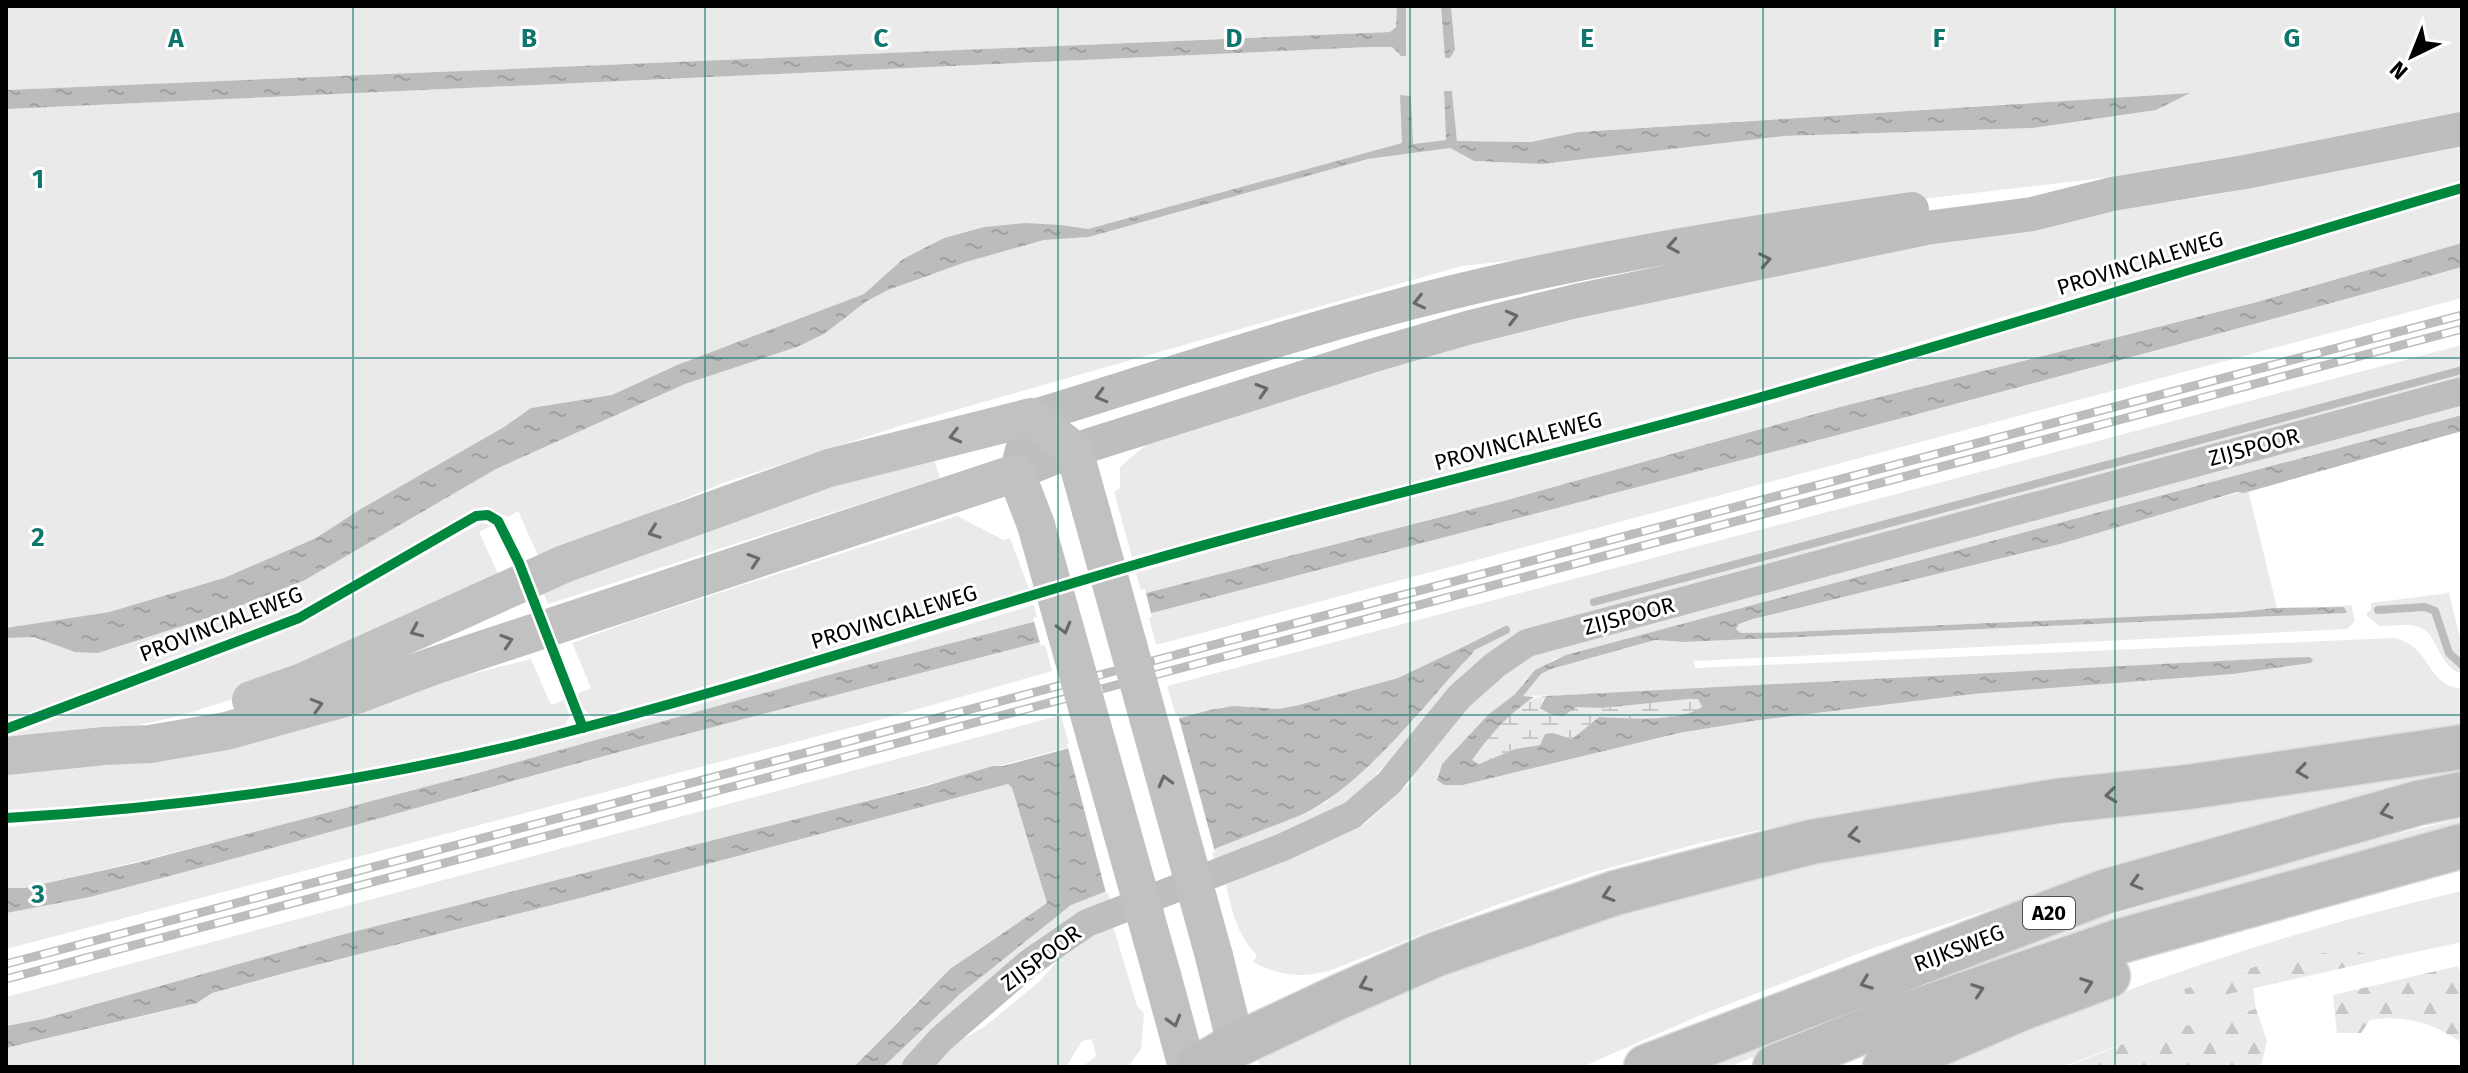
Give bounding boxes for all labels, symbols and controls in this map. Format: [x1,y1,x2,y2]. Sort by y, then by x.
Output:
north arrow [2372,16,2452,96]
text: A [167,23,184,54]
text: B [521,23,537,54]
text: C [874,23,889,54]
text: D [1226,23,1243,54]
text: E [1580,23,1594,54]
text: F [1933,23,1946,54]
text: G [2284,23,2300,54]
text: N [2384,55,2413,85]
text: 1 [32,164,44,195]
street label: PROVINCIALEWEG [2054,225,2226,301]
one-way arrow [1666,236,1680,253]
one-way arrow [1758,252,1772,269]
one-way arrow [1413,292,1427,309]
one-way arrow [1504,310,1518,327]
one-way arrow [1255,383,1269,399]
one-way arrow [1095,387,1109,403]
street label: PROVINCIALEWEG [1431,406,1605,476]
street label: ZIJSPOOR [2205,422,2303,472]
one-way arrow [949,427,962,444]
text: 2 [31,522,45,553]
one-way arrow [648,522,662,538]
one-way arrow [747,553,761,569]
street label: PROVINCIALEWEG [808,579,980,655]
street label: PROVINCIALEWEG [136,580,306,668]
street label: ZIJSPOOR [1580,591,1678,641]
one-way arrow [1054,620,1071,634]
one-way arrow [410,621,424,637]
one-way arrow [500,635,514,651]
one-way arrow [310,698,324,715]
one-way arrow [2295,761,2309,778]
one-way arrow [1158,775,1174,788]
one-way arrow [2104,787,2117,804]
one-way arrow [2380,803,2394,820]
one-way arrow [1847,826,1861,843]
one-way arrow [2130,874,2143,890]
text: 3 [30,879,45,910]
one-way arrow [1602,886,1616,902]
road number: A20 [2023,897,2075,929]
street label: RIJKSWEG [1910,918,2008,978]
street label: ZIJSPOOR [996,919,1086,997]
one-way arrow [1860,973,1874,990]
one-way arrow [1359,976,1373,992]
one-way arrow [2079,977,2093,994]
one-way arrow [1971,983,1985,999]
one-way arrow [1165,1013,1182,1027]

